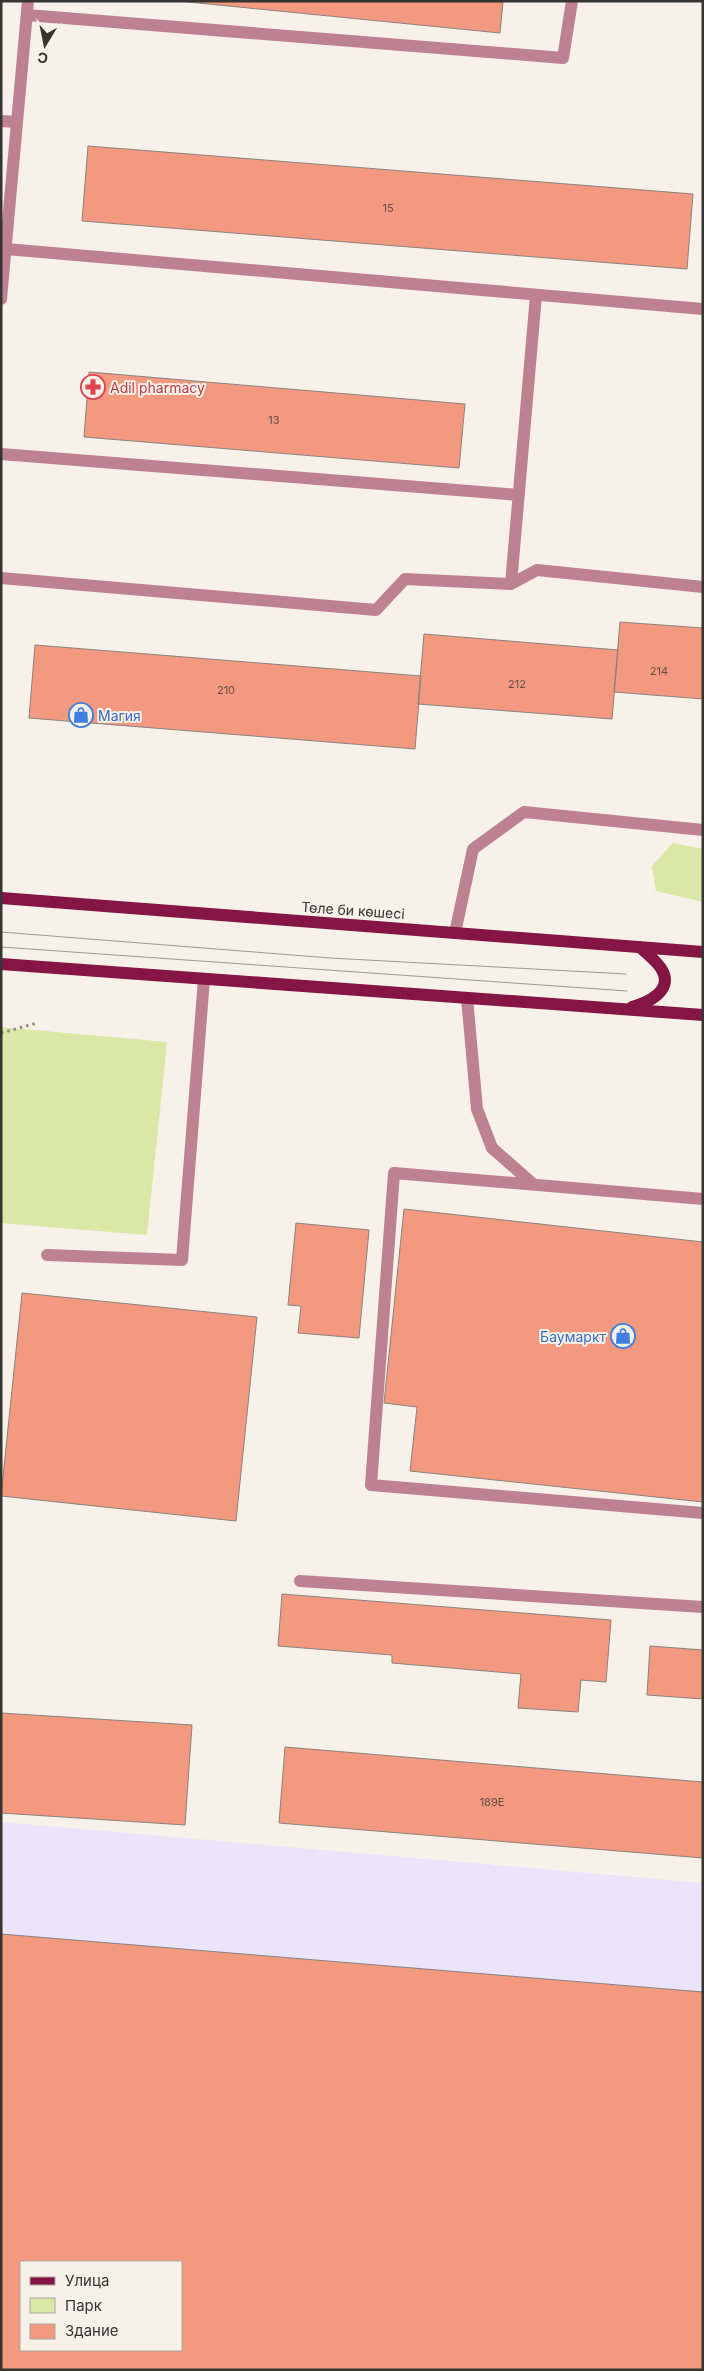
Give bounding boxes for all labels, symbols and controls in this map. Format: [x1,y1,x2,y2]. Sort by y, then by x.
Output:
north arrow [20,20,70,70]
text: С [36,49,49,68]
house number: 15 [382,201,394,215]
pharmacy icon: Adil pharmacy [80,374,106,400]
place label: Adil pharmacy [110,379,205,396]
house number: 13 [268,413,280,427]
house number: 214 [650,664,668,678]
house number: 212 [508,677,526,691]
house number: 210 [217,683,235,697]
shop icon: Магия [68,702,94,728]
place label: Магия [98,707,141,724]
street label: Төле би көшесі [301,898,405,922]
shop icon: Баумаркт [610,1323,636,1349]
place label: Баумаркт [540,1328,606,1345]
house number: 189Е [480,1795,504,1809]
legend [20,2261,182,2351]
text: Улица [65,2271,109,2290]
text: Парк [65,2296,102,2315]
text: Здание [65,2321,119,2340]

